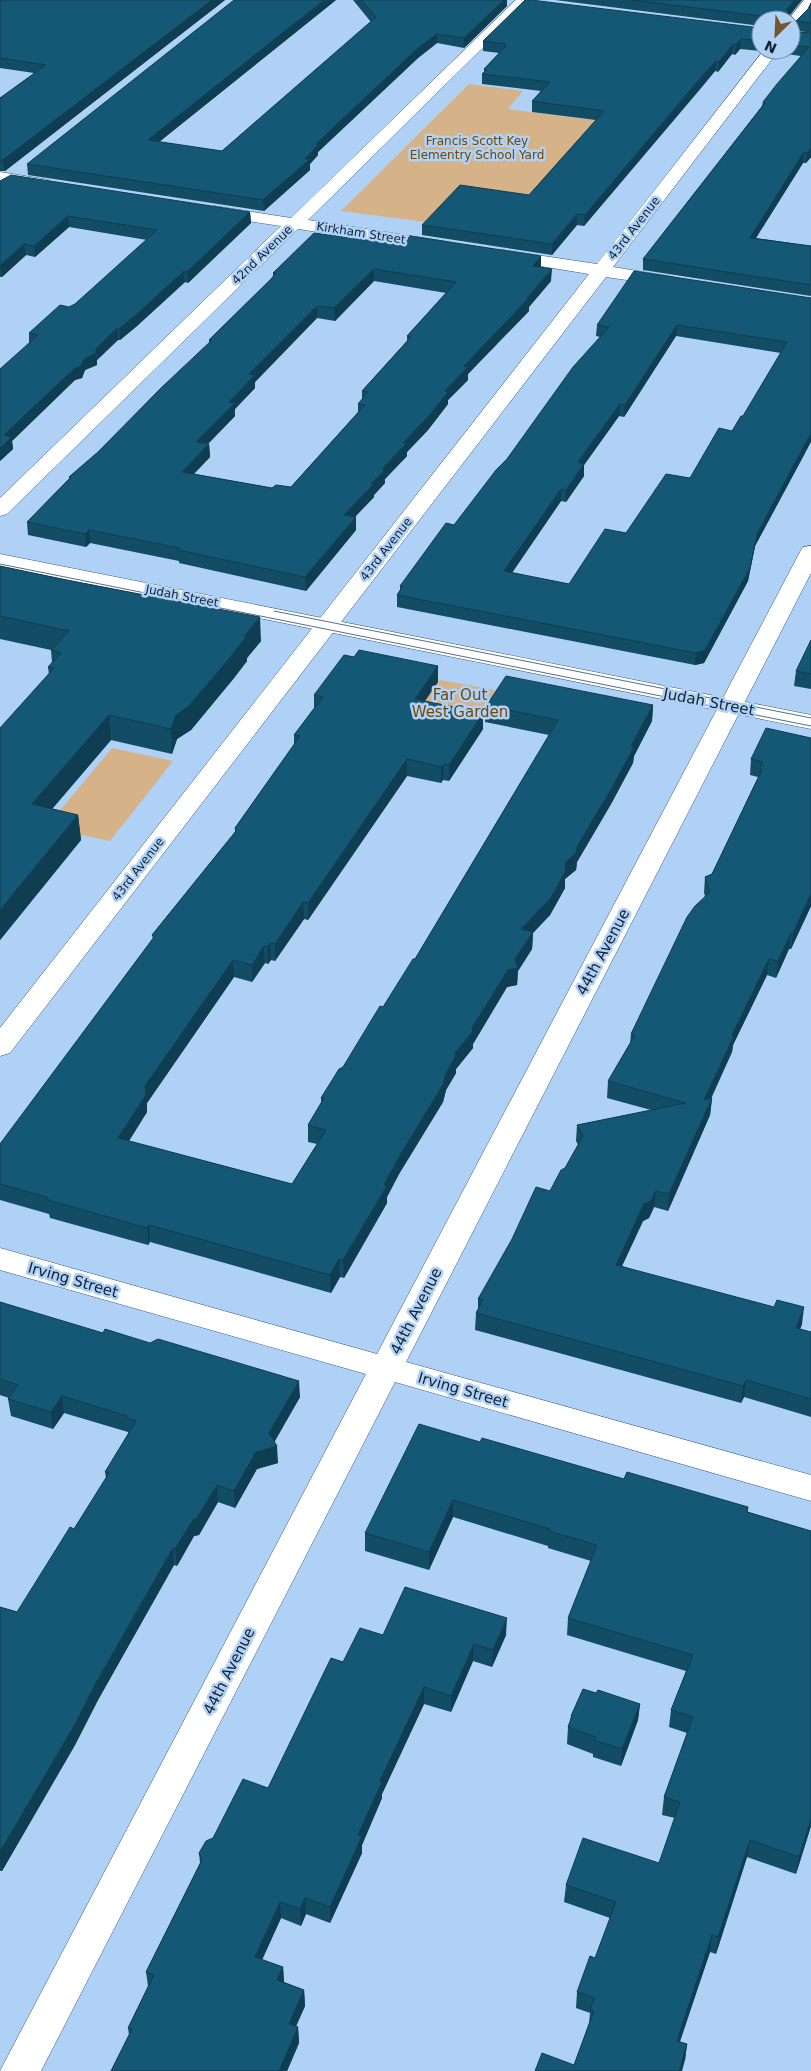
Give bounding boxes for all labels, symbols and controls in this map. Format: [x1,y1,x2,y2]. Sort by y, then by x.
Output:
north arrow [751,10,801,60]
text: N [762,37,779,57]
park label: Francis Scott Key Elementry School Yard [410,134,544,162]
street label: 43rd Avenue [605,194,663,262]
street label: Kirkham Street [315,219,407,247]
street label: 42nd Avenue [229,223,295,287]
street label: 43rd Avenue [357,515,415,583]
street label: Judah Street [143,582,220,610]
street label: Judah Street [661,684,756,720]
park label: Far Out West Garden [412,686,508,721]
street label: 43rd Avenue [109,835,167,903]
street label: 44th Avenue [573,906,633,998]
street label: Irving Street [26,1259,120,1302]
street label: 44th Avenue [386,1265,446,1357]
street label: Irving Street [416,1369,510,1412]
street label: 44th Avenue [199,1625,259,1717]

